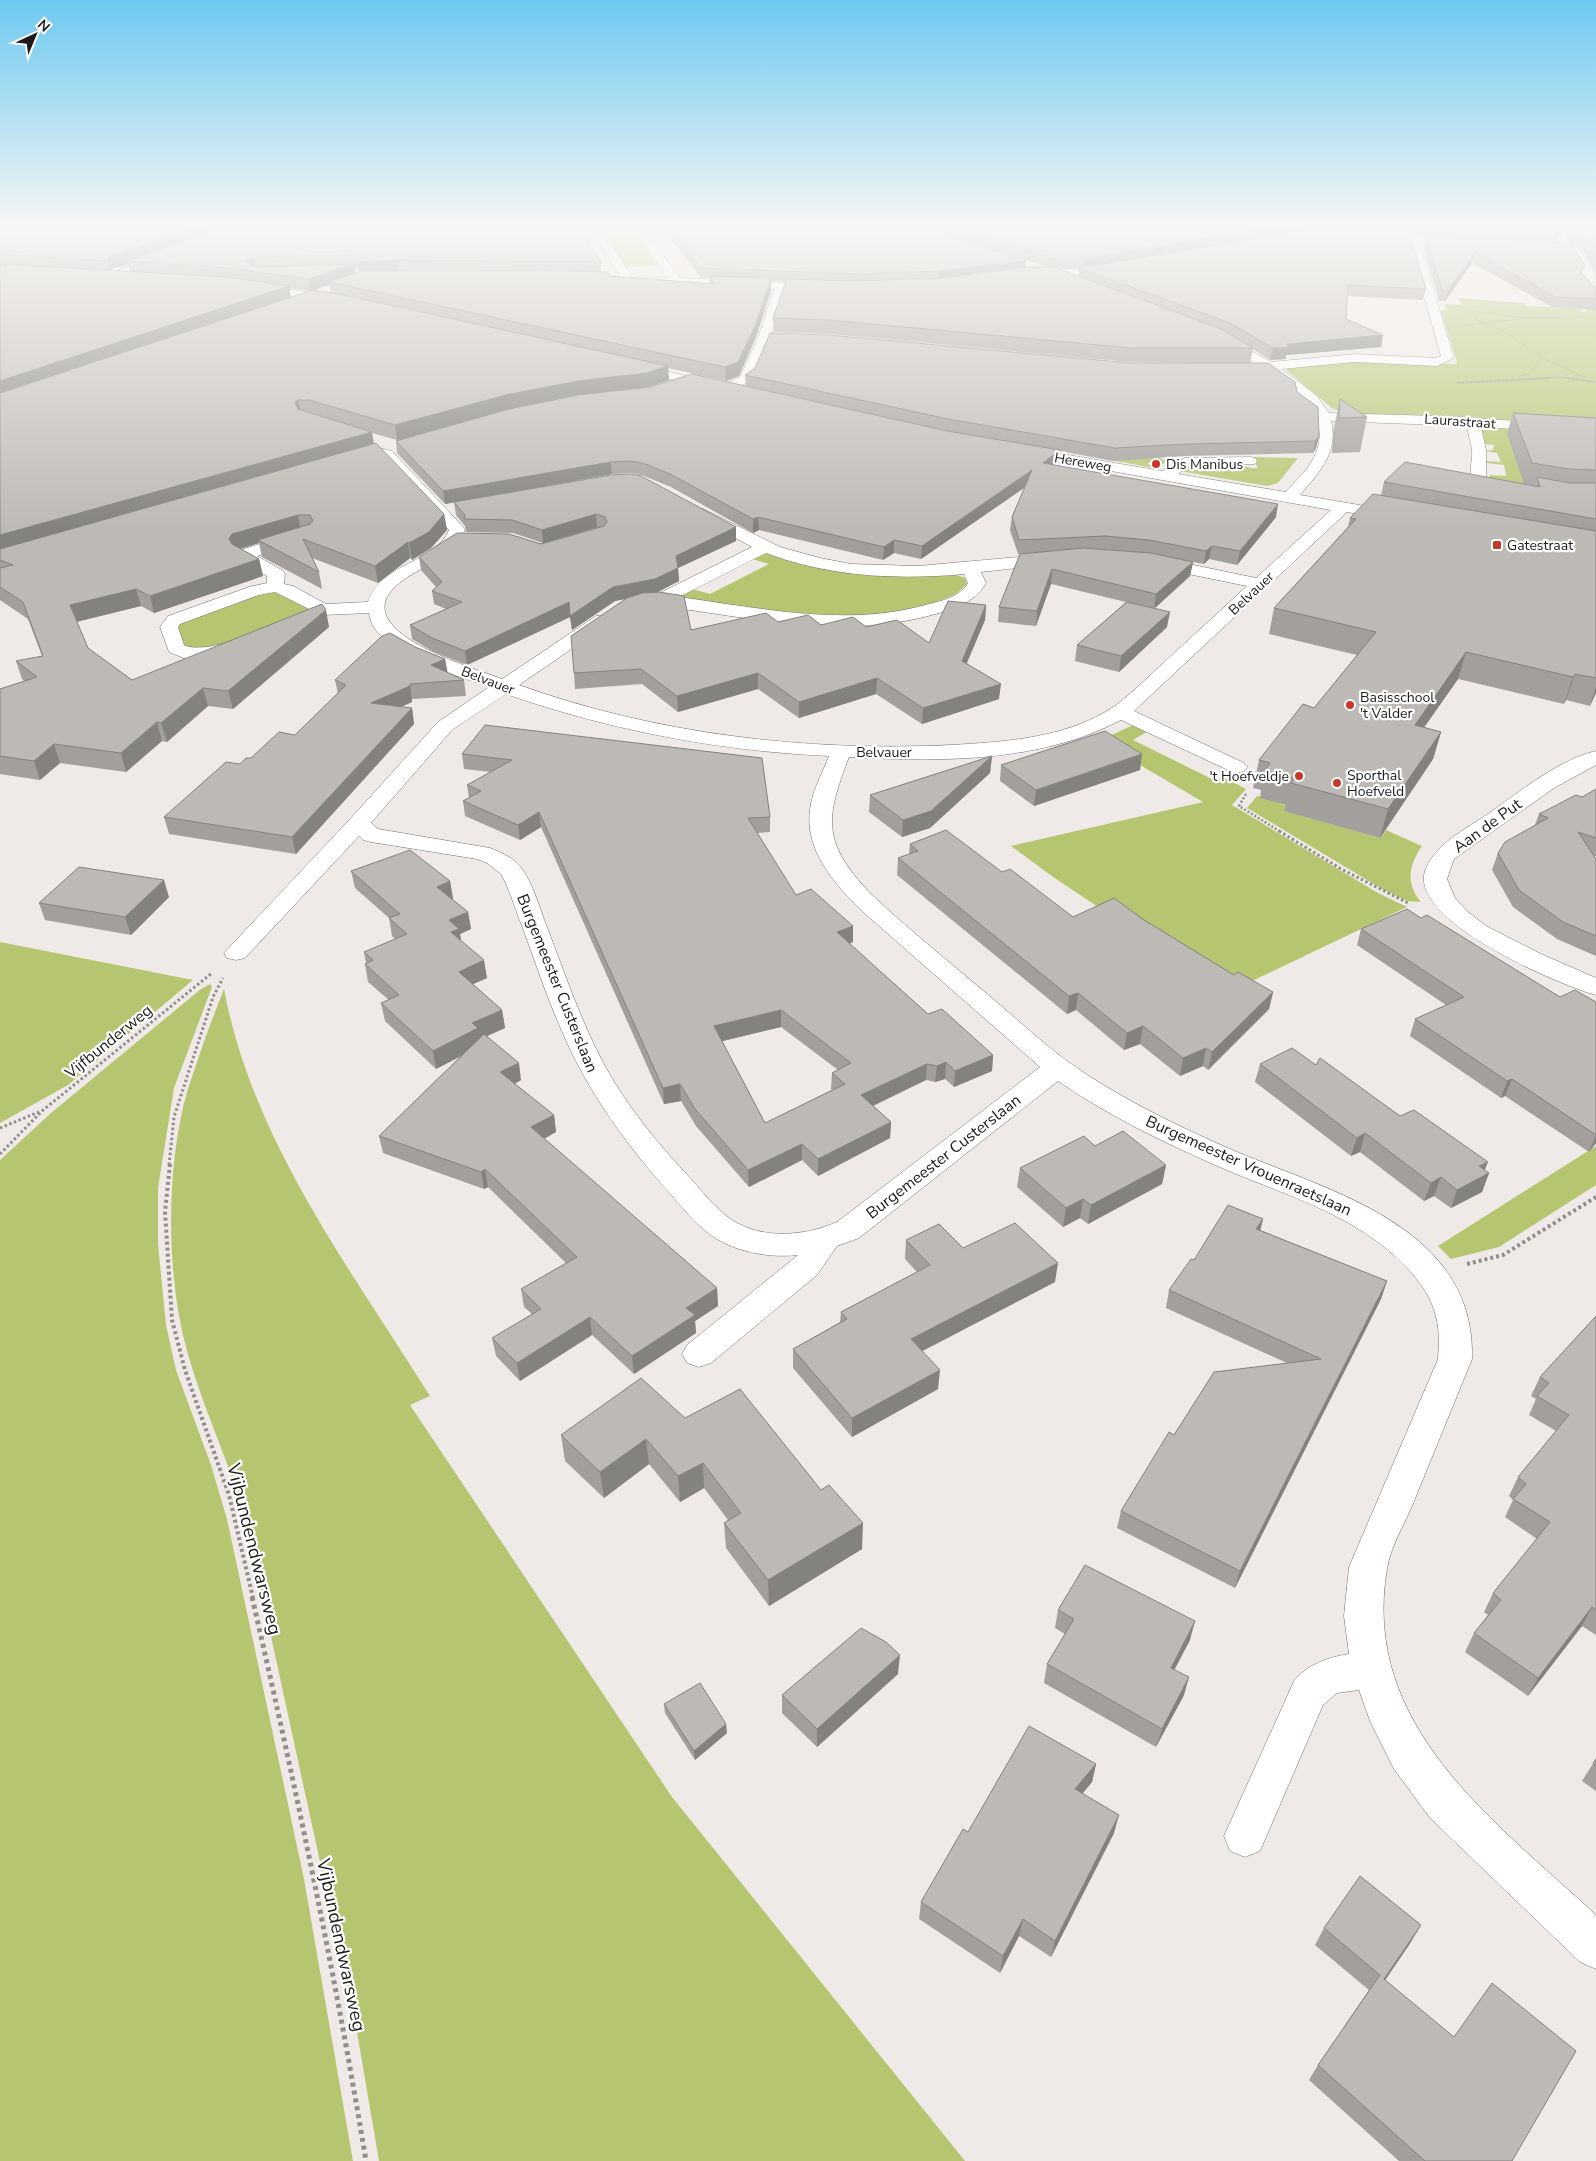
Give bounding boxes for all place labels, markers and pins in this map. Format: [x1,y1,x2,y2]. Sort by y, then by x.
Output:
place label: Dis Manibus [1166,455,1244,474]
marker: Dis Manibus [1150,458,1162,470]
place label: Gatestraat [1507,536,1573,555]
marker: Gatestraat [1491,539,1503,551]
place label: Basisschool 't Valder [1360,688,1435,723]
marker: Basisschool 't Valder [1344,699,1356,711]
place label: Sporthal Hoefveld [1347,766,1404,801]
place label: 't Hoefveldje [1209,767,1289,786]
marker: 't Hoefveldje [1293,770,1305,782]
marker: Sporthal Hoefveld [1331,777,1343,789]

